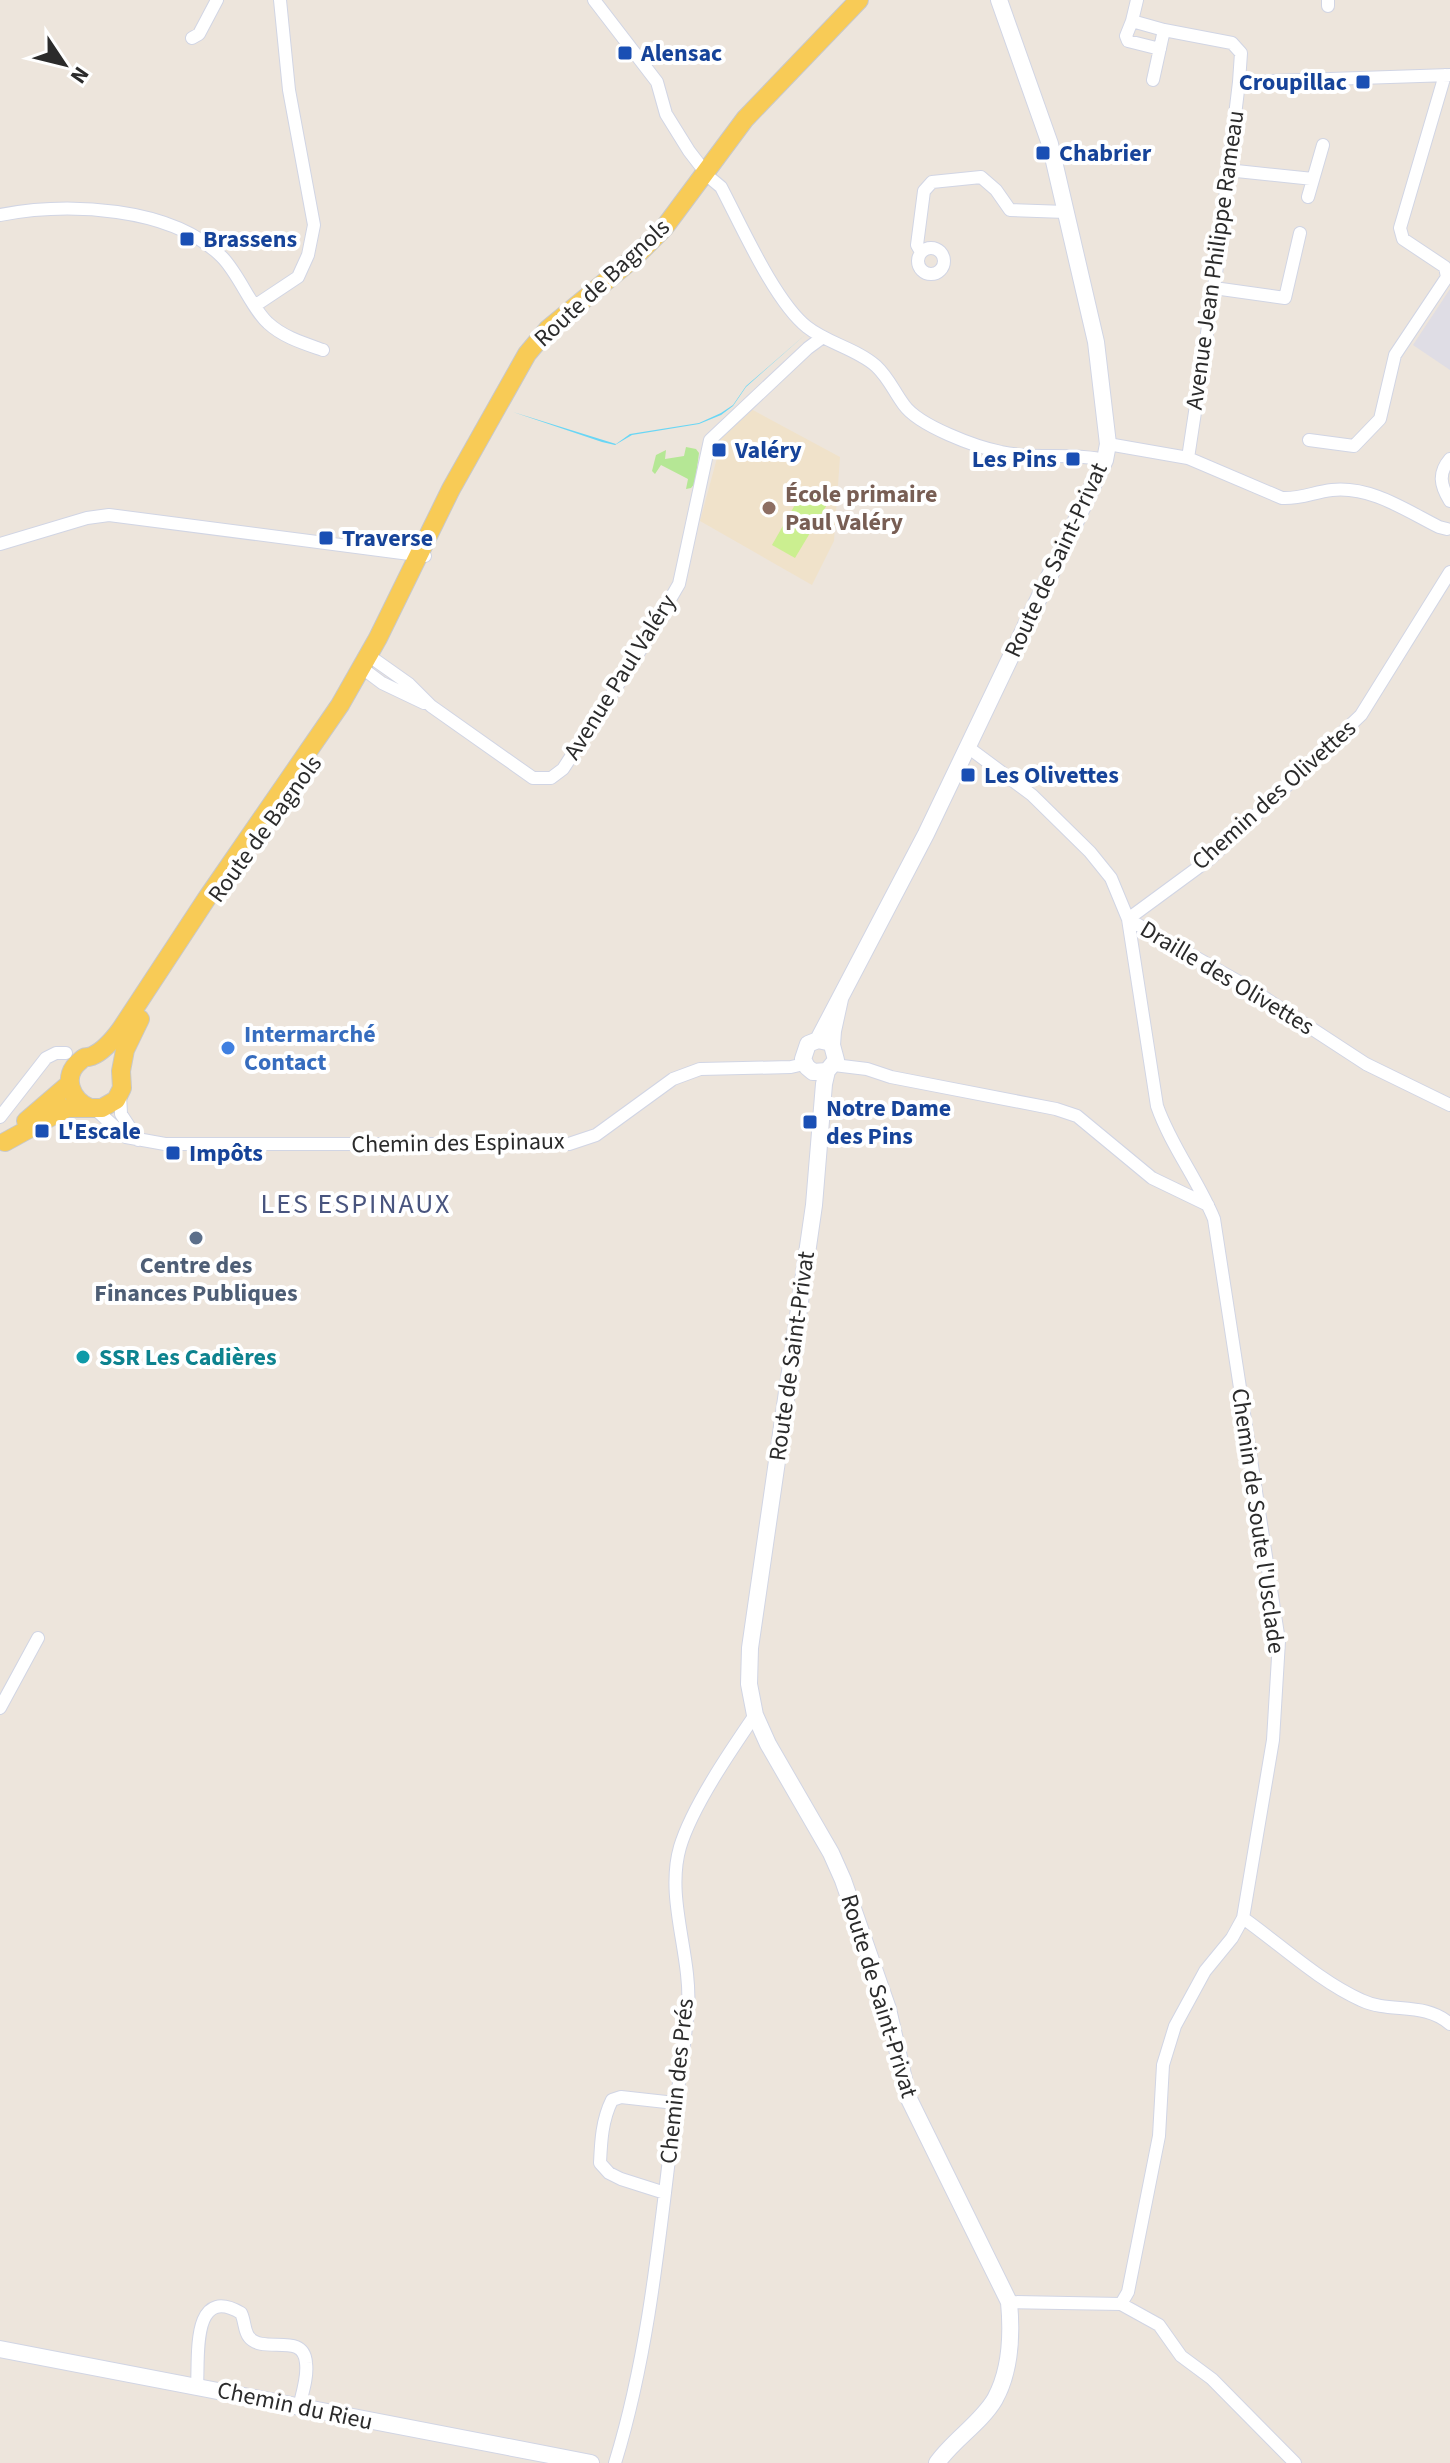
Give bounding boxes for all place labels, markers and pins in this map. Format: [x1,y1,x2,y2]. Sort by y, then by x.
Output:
place label: Alensac [640,36,722,71]
marker: Alensac [616,44,634,62]
place label: Croupillac [1239,65,1347,100]
marker: Croupillac [1354,73,1372,91]
place label: Chabrier [1059,136,1152,171]
marker: Chabrier [1034,144,1052,162]
place label: Brassens [203,222,297,257]
marker: Brassens [178,230,196,248]
place label: Valéry [734,433,802,468]
marker: Valéry [710,441,728,459]
place label: Les Pins [972,442,1057,477]
marker: Les Pins [1064,450,1082,468]
place label: École primaire Paul Valéry [785,477,937,540]
marker: École primaire Paul Valéry [760,499,778,517]
place label: Traverse [342,521,433,556]
marker: Traverse [317,529,335,547]
place label: Les Olivettes [984,758,1119,793]
marker: Les Olivettes [959,766,977,784]
place label: Intermarché Contact [244,1017,376,1080]
marker: Intermarché Contact [219,1039,237,1057]
place label: Notre Dame des Pins [826,1091,951,1154]
marker: Notre Dame des Pins [801,1113,819,1131]
place label: L'Escale [58,1114,141,1149]
marker: L'Escale [33,1122,51,1140]
place label: Impôts [189,1136,263,1171]
marker: Impôts [164,1144,182,1162]
marker: Centre des Finances Publiques [187,1229,205,1247]
place label: Centre des Finances Publiques [94,1248,298,1311]
place label: SSR Les Cadières [99,1340,277,1375]
marker: SSR Les Cadières [74,1348,92,1366]

